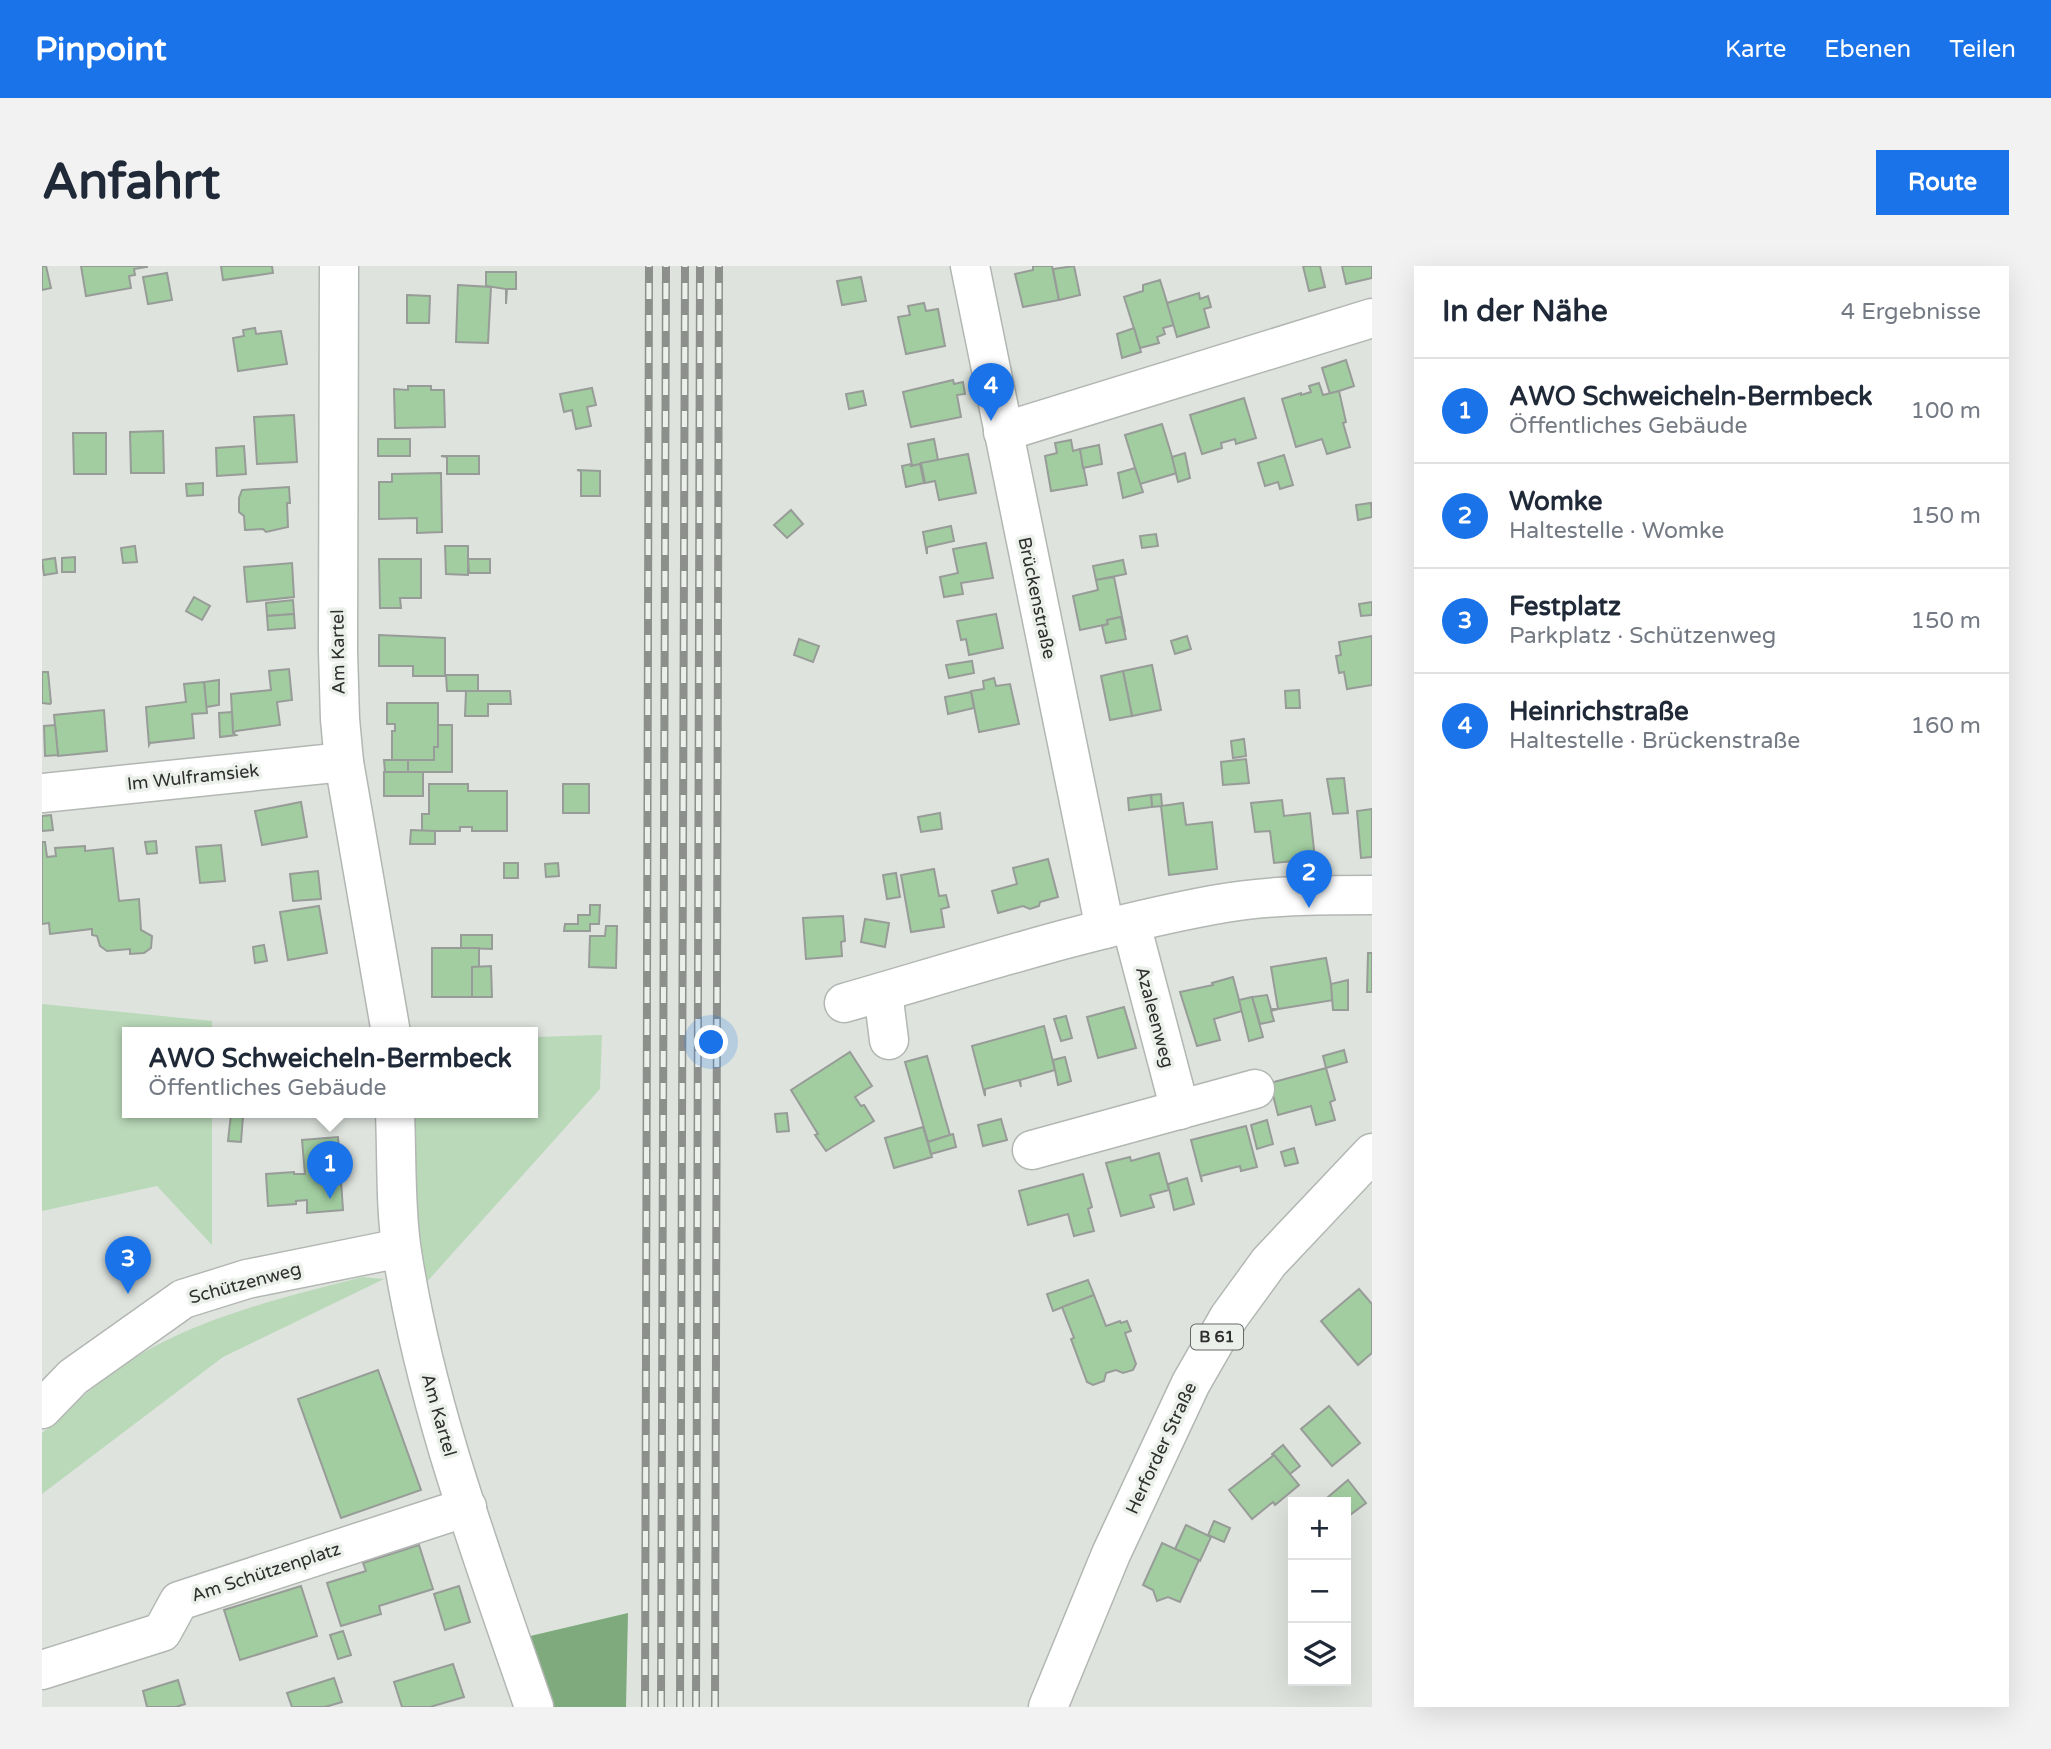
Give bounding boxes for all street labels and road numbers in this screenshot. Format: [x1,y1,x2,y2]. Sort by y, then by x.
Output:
street label: Brückenstraße [1013,535,1061,661]
street label: Am Kartel [326,609,350,695]
street label: Im Wulframsiek [126,759,260,795]
street label: Azaleenweg [1131,964,1179,1070]
street label: Schützenweg [187,1257,303,1309]
road number: B 61 [1191,1324,1243,1350]
street label: Am Kartel [417,1371,461,1459]
street label: Herforder Straße [1121,1378,1201,1518]
street label: Am Schützenplatz [189,1537,343,1607]

